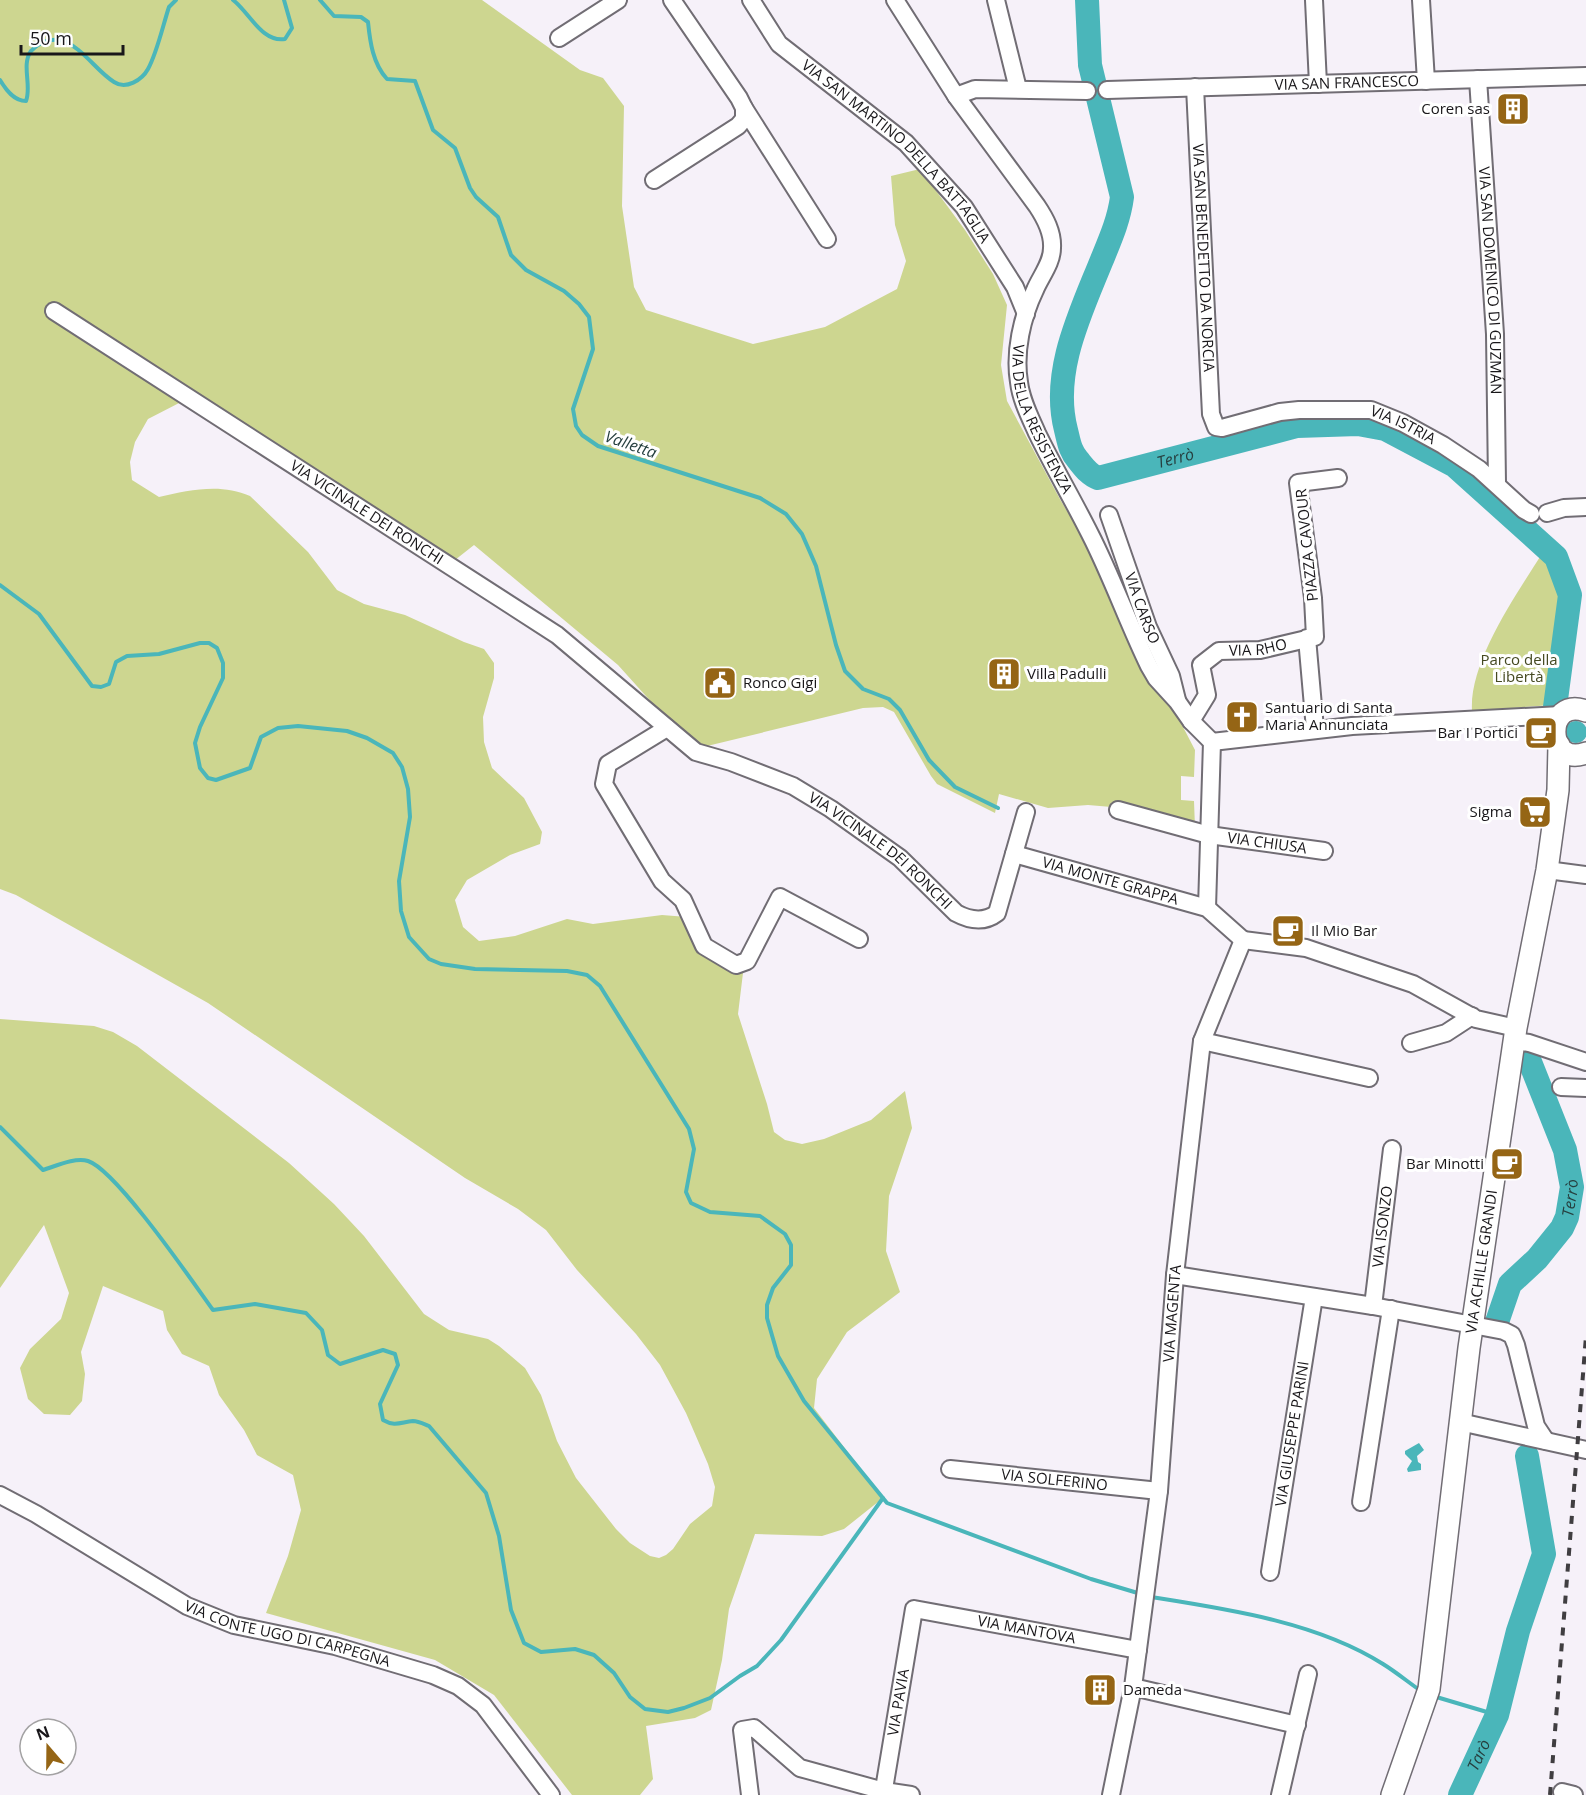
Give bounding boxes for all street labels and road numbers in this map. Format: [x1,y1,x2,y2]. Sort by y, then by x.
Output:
street label: VIA SAN MARTINO DELLA BATTAGLIA [798,55,996,247]
street label: VIA SAN FRANCESCO [1274,70,1419,94]
street label: VIA SAN BENEDETTO DA NORCIA [1189,143,1220,373]
street label: VIA SAN DOMENICO DI GUZMÁN [1475,166,1507,395]
street label: VIA DELLA RESISTENZA [1008,343,1078,497]
street label: VIA ISTRIA [1368,400,1440,448]
street label: VIA VICINALE DEI RONCHI [287,455,448,568]
street label: PIAZZA CAVOUR [1290,487,1322,602]
street label: VIA CARSO [1121,570,1165,647]
street label: VIA RHO [1229,633,1289,660]
street label: VIA VICINALE DEI RONCHI [805,787,957,913]
street label: VIA CHIUSA [1226,827,1309,858]
street label: VIA MONTE GRAPPA [1040,851,1182,909]
street label: VIA ISONZO [1367,1184,1396,1268]
street label: VIA ACHILLE GRANDI [1460,1188,1501,1334]
street label: VIA MAGENTA [1158,1263,1185,1363]
street label: VIA GIUSEPPE PARINI [1270,1359,1313,1508]
street label: VIA SOLFERINO [1000,1463,1109,1495]
street label: VIA CONTE UGO DI CARPEGNA [182,1595,393,1671]
street label: VIA MANTOVA [976,1610,1078,1647]
street label: VIA PAVIA [882,1667,913,1737]

